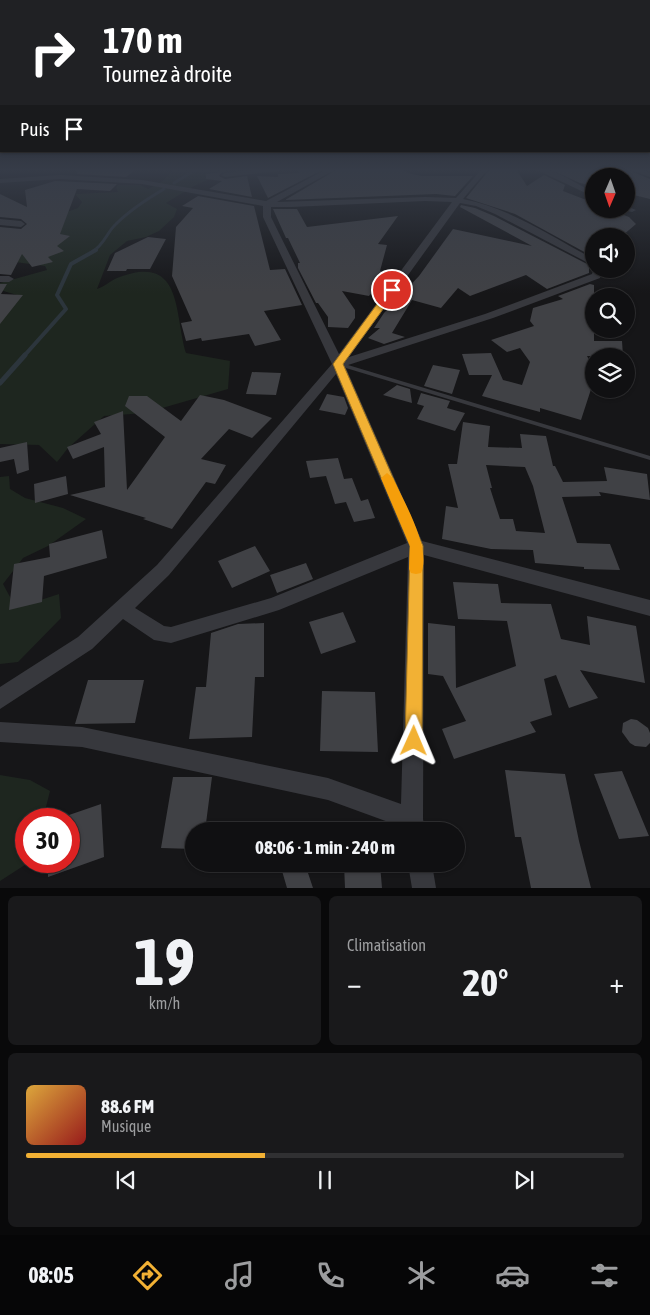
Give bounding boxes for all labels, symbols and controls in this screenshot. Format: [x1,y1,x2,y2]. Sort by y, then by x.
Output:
icon: right [20,20,85,85]
text: 170 m [103,20,182,60]
text: Tournez à droite [103,61,232,87]
icon: arrive [60,115,88,143]
text: Puis [20,118,50,140]
north arrow [585,168,635,218]
map controls [585,168,635,398]
button: sound [585,228,635,278]
pin [371,269,413,311]
icon: arrive [378,276,406,304]
button: search [585,288,635,338]
button: layers [585,348,635,398]
position arrow [387,714,439,766]
speed limit sign: 30 [15,808,80,873]
text: 08:06 · 1 min · 240 m [255,836,395,858]
text: 19 [134,924,195,999]
text: Climatisation [347,936,426,954]
text: 20° [462,961,509,1004]
text: − [347,967,362,999]
text: + [609,967,624,999]
text: km/h [149,994,180,1012]
text: 88.6 FM [101,1095,154,1117]
text: Musique [101,1117,151,1135]
icon: previous [112,1166,140,1194]
icon: pause [311,1166,339,1194]
icon: next [510,1166,538,1194]
icon: directions [130,1258,165,1293]
icon: music [222,1258,257,1293]
icon: phone [313,1258,348,1293]
icon: climate [404,1258,439,1293]
icon: car [495,1258,530,1293]
icon: filters [587,1258,622,1293]
text: 08:05 [28,1262,74,1288]

